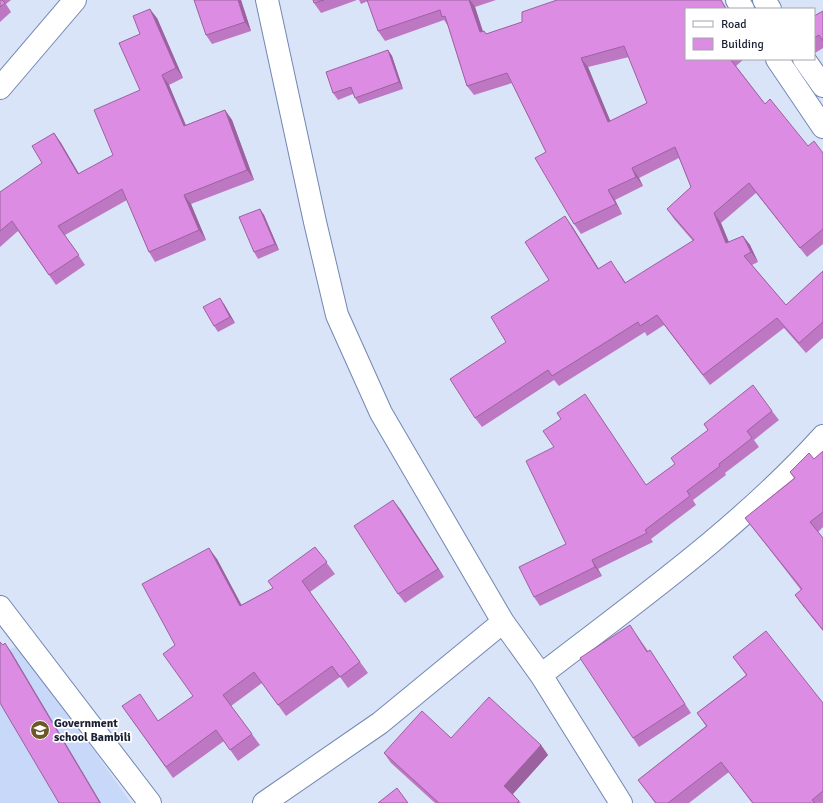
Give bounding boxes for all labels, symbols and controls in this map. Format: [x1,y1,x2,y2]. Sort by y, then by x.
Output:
legend [685,8,815,60]
text: Road [721,17,747,32]
text: Building [721,37,764,52]
place label: Government school Bambili [54,716,131,745]
school or university icon: Government school Bambili [29,719,51,741]

